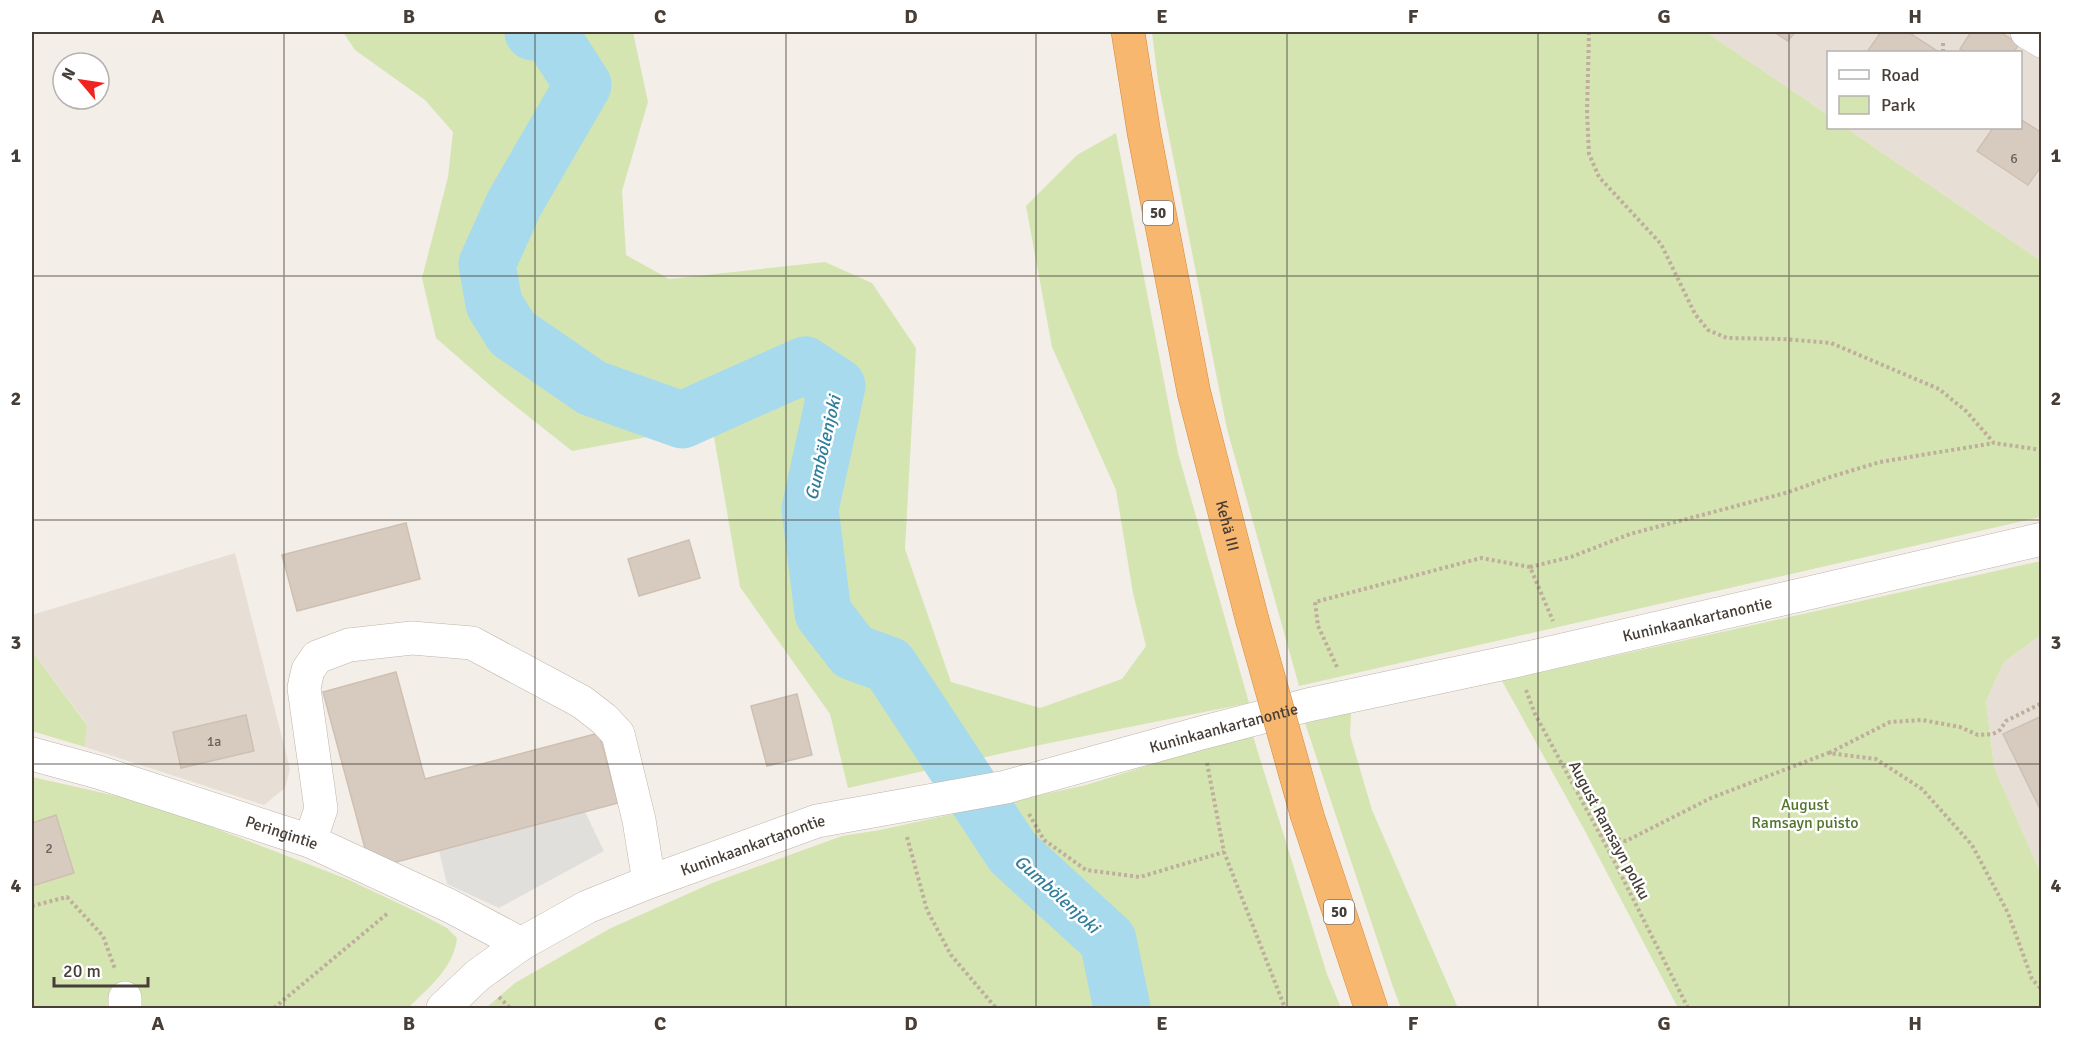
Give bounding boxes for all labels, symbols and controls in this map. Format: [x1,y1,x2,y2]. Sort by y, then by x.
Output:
text: A [152,4,165,29]
text: B [403,4,415,29]
text: C [654,4,666,29]
text: D [904,4,918,29]
text: E [1156,4,1168,29]
text: F [1408,4,1419,29]
text: G [1657,4,1671,29]
text: H [1908,4,1922,29]
north arrow [51,51,111,111]
legend [1827,51,2022,129]
text: N [57,64,80,84]
text: Road [1881,64,1920,86]
text: Park [1881,94,1916,116]
text: 1 [11,143,22,168]
text: 1 [2051,143,2062,168]
house number: 6 [2010,150,2018,167]
road number: 50 [1143,201,1173,225]
text: 2 [11,386,21,411]
text: 2 [2051,386,2061,411]
water label: Gumbölenjoki [800,391,846,502]
street label: Kehä III [1211,498,1243,553]
street label: Kuninkaankartanontie [1621,593,1774,647]
text: 3 [11,630,21,655]
text: 3 [2051,630,2061,655]
street label: Kuninkaankartanontie [1147,699,1300,758]
house number: 1a [207,733,221,750]
street label: August Ramsayn polku [1564,757,1654,903]
park label: August Ramsayn puisto [1751,795,1859,833]
street label: Kuninkaankartanontie [678,811,827,881]
street label: Peringintie [243,812,321,855]
house number: 2 [45,840,53,857]
water label: Gumbölenjoki [1010,850,1106,939]
text: 4 [11,873,22,898]
text: 4 [2051,873,2062,898]
road number: 50 [1324,900,1354,924]
scale bar [54,950,148,988]
text: 20 m [63,960,101,982]
text: A [152,1011,165,1036]
text: B [403,1011,415,1036]
text: C [654,1011,666,1036]
text: D [904,1011,918,1036]
text: E [1156,1011,1168,1036]
text: F [1408,1011,1419,1036]
text: G [1657,1011,1671,1036]
text: H [1908,1011,1922,1036]

